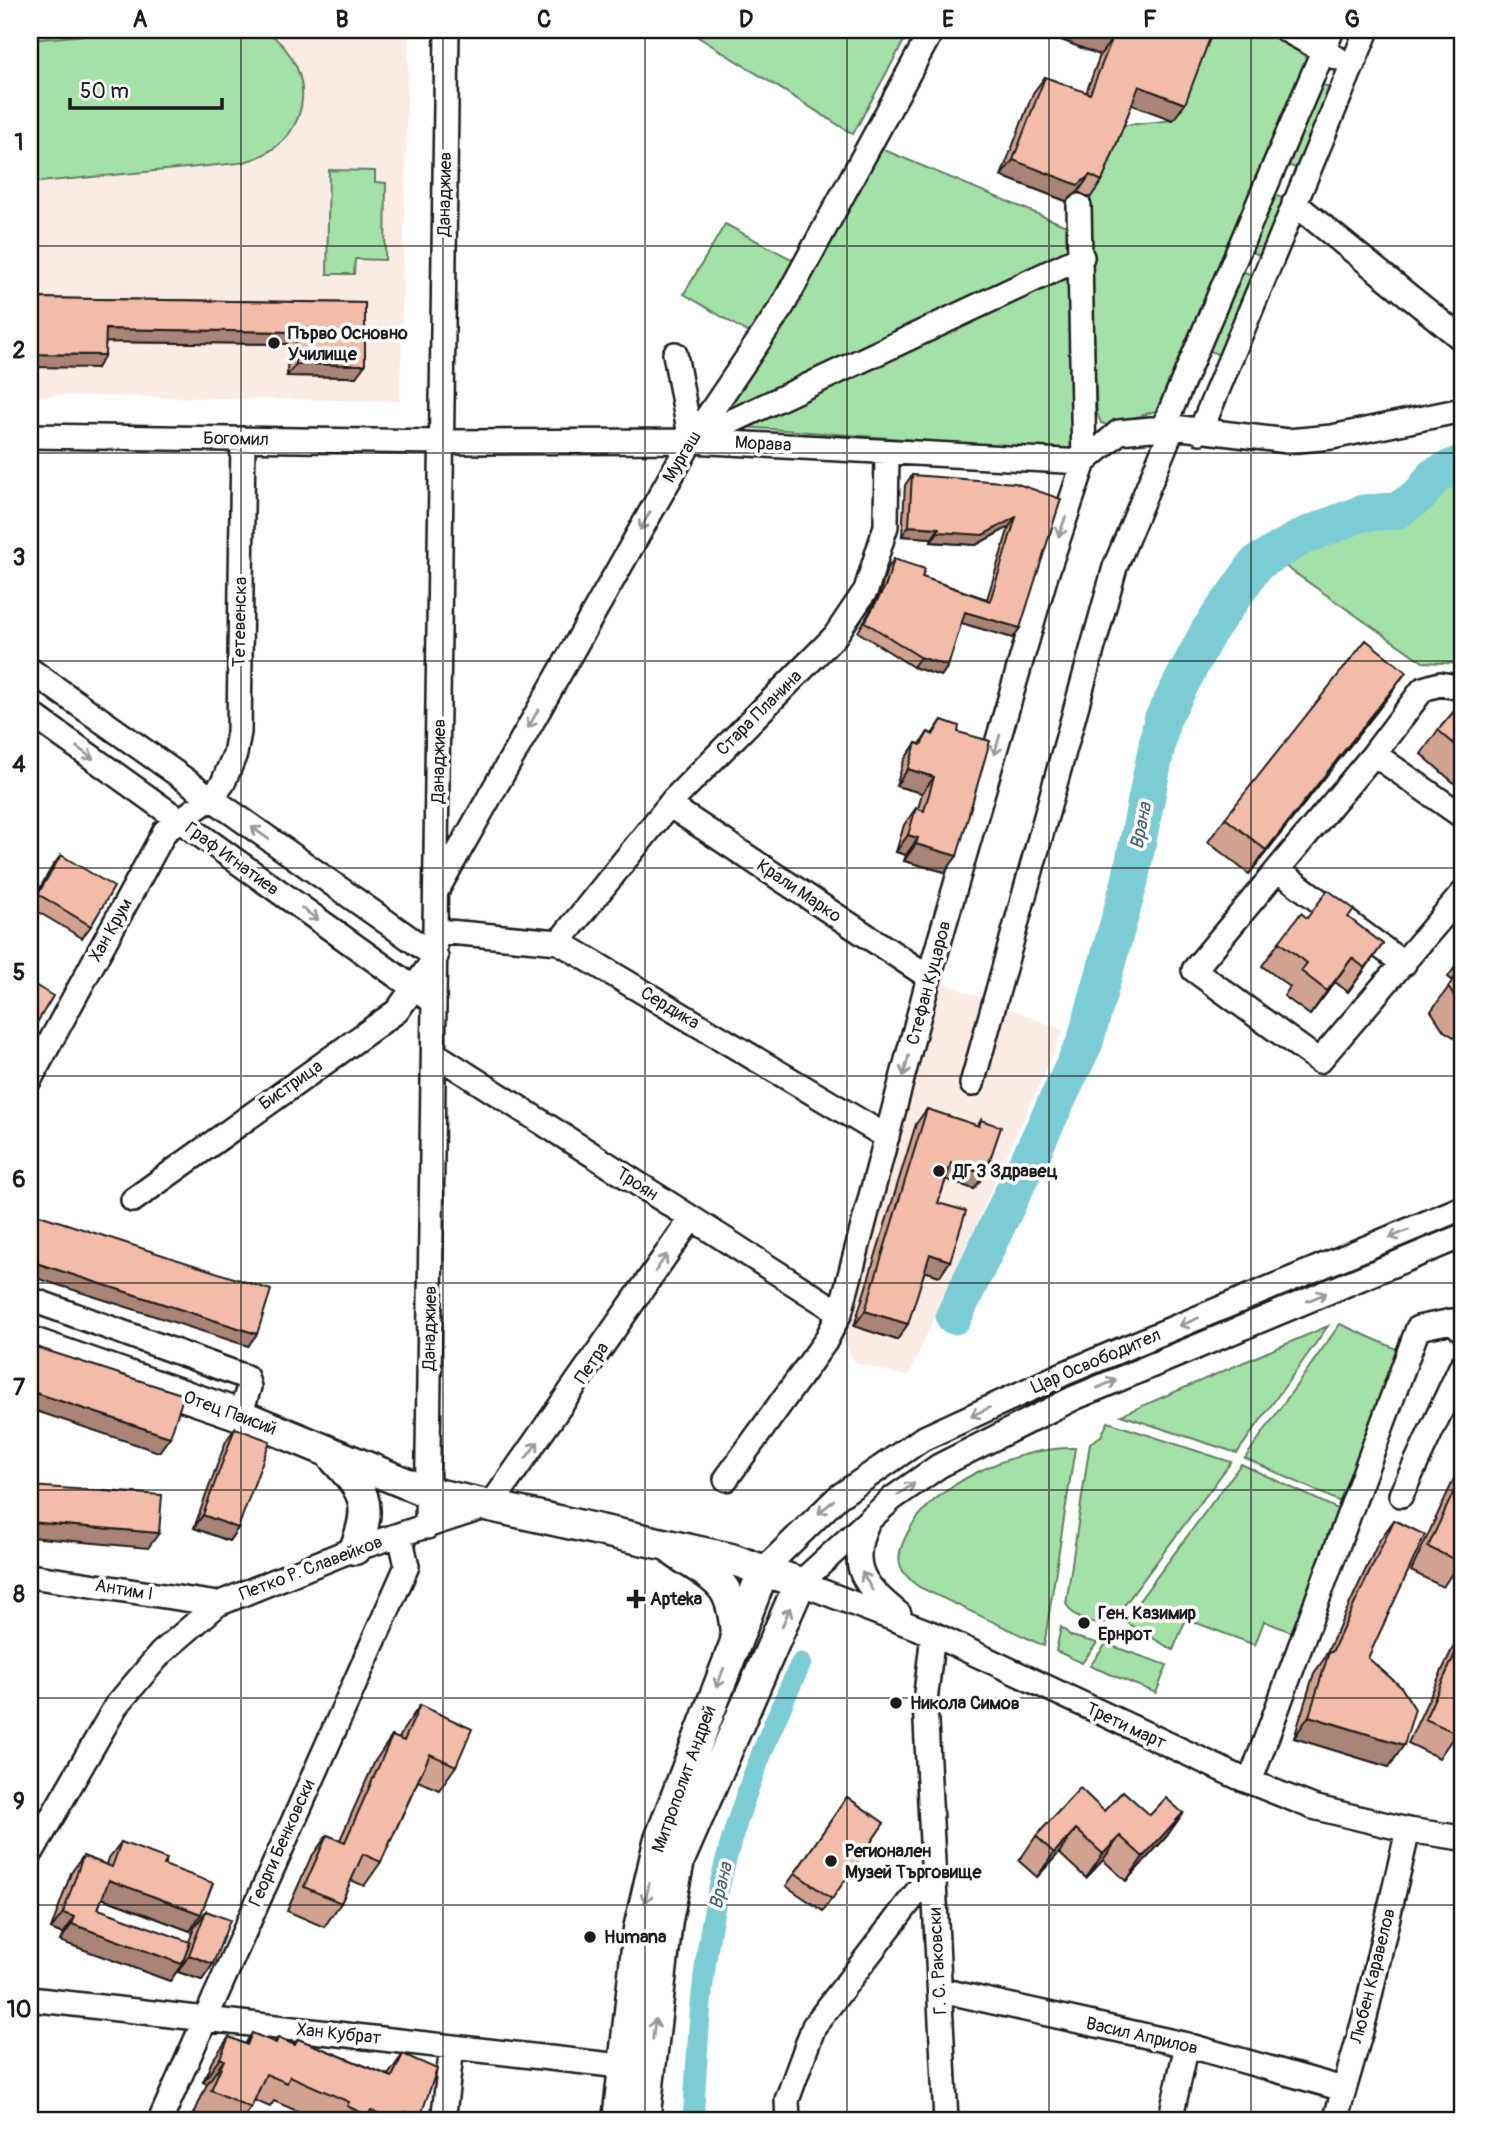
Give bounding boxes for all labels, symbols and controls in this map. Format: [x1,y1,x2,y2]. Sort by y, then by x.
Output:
text: A [133,5,148,34]
text: B [335,5,349,34]
text: C [537,5,551,34]
text: D [739,5,753,34]
text: E [942,5,954,34]
text: F [1143,5,1157,34]
text: G [1344,5,1360,34]
scale bar [70,66,222,110]
text: 50 m [80,78,129,105]
text: 1 [15,128,24,157]
street label: Данаджиев [433,152,457,237]
place label: Първо Основно Училище [288,322,408,366]
marker: Първо Основно Училище [266,335,282,351]
text: 2 [13,336,26,365]
street label: Богомил [203,427,269,451]
street label: Мургаш [658,427,706,487]
street label: Морава [734,431,792,457]
one-way arrow [638,511,652,531]
one-way arrow [1055,515,1067,537]
text: 3 [13,543,25,572]
street label: Тетевенска [228,577,252,667]
street label: Стара Планина [711,665,807,761]
one-way arrow [526,709,540,729]
street label: Данаджиев [427,719,451,804]
one-way arrow [989,733,1002,755]
one-way arrow [75,746,94,760]
text: 4 [12,750,26,779]
water label: Врана [1125,800,1157,851]
street label: Граф Игнатиев [180,817,284,901]
one-way arrow [251,826,270,840]
street label: Крали Марко [752,854,846,928]
street label: Хан Крум [84,894,138,966]
one-way arrow [300,907,319,921]
street label: Стефан Куцаров [901,918,957,1048]
text: 5 [13,958,25,987]
street label: Сердика [636,981,704,1035]
street label: Бистрица [255,1055,327,1115]
one-way arrow [898,1055,911,1077]
place label: ДГ 3 Здравец [952,1160,1058,1183]
street label: Троян [612,1162,662,1206]
marker: ДГ 3 Здравец [931,1163,947,1179]
text: 6 [12,1165,26,1194]
one-way arrow [1389,1229,1411,1242]
one-way arrow [654,1253,668,1273]
street label: Данаджиев [418,1286,442,1371]
one-way arrow [1306,1289,1328,1302]
one-way arrow [1179,1316,1200,1329]
street label: Цар Освободител [1028,1323,1164,1399]
street label: Петра [570,1338,614,1388]
text: 7 [13,1373,26,1402]
one-way arrow [1096,1377,1117,1390]
street label: Отец Паисий [180,1386,280,1440]
one-way arrow [970,1406,992,1419]
one-way arrow [524,1441,539,1460]
one-way arrow [896,1482,915,1496]
one-way arrow [817,1499,835,1515]
street label: Петко Р. Славейков [236,1530,386,1606]
one-way arrow [860,1571,874,1591]
street label: Антим I [93,1574,155,1606]
text: 8 [13,1580,25,1609]
place label: Apteka [650,1588,703,1611]
marker: Apteka [628,1591,644,1607]
place label: Ген. Казимир Ернрот [1098,1602,1197,1646]
one-way arrow [780,1607,793,1629]
marker: Ген. Казимир Ернрот [1076,1615,1092,1631]
one-way arrow [713,1666,726,1688]
place label: Никола Симов [910,1692,1020,1715]
marker: Никола Симов [888,1695,904,1711]
street label: Трети март [1082,1697,1170,1755]
street label: Митрополит Андрей [647,1702,721,1856]
street label: Георги Бенковски [244,1776,320,1910]
text: 9 [13,1787,25,1816]
place label: Регионален Музей Търговище [845,1840,983,1884]
marker: Регионален Музей Търговище [823,1853,839,1869]
water label: Врана [704,1859,738,1912]
one-way arrow [639,1881,653,1904]
street label: Любен Каравелов [1345,1906,1401,2047]
street label: Г. С. Раковски [924,1907,952,2015]
place label: Humana [604,1926,667,1949]
marker: Humana [582,1929,598,1945]
text: 10 [7,1995,31,2024]
street label: Васил Априлов [1084,2012,1200,2060]
street label: Хан Кубрат [295,2018,383,2050]
one-way arrow [647,2018,660,2041]

